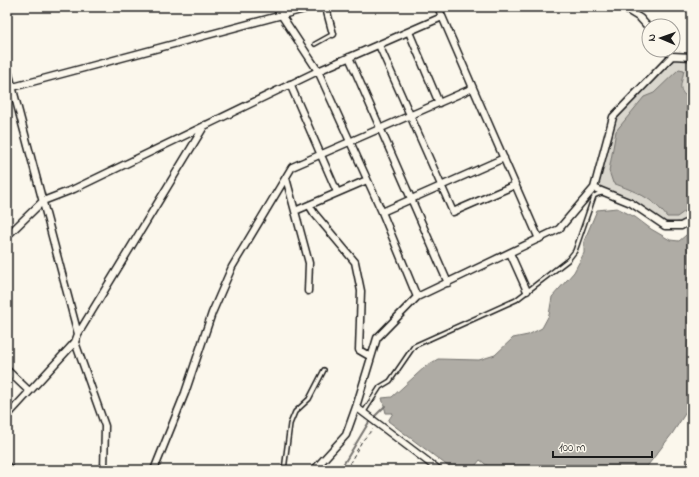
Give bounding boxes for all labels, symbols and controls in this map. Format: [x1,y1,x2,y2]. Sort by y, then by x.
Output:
north arrow [641,18,681,58]
text: N [644,34,660,42]
scale bar [553,433,652,459]
text: 100 m [559,439,586,457]

